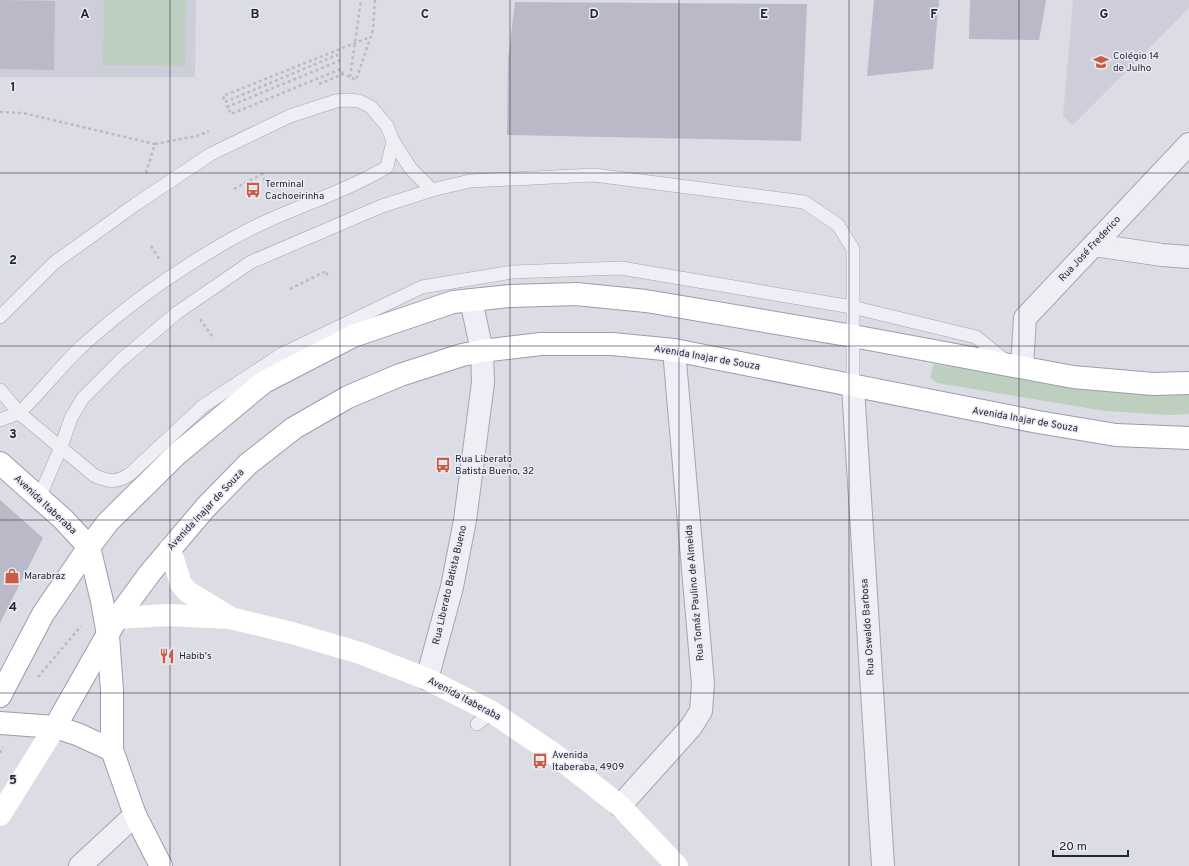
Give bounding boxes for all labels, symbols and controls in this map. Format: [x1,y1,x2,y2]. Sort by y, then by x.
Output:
text: A [80,7,90,23]
text: B [251,7,260,23]
text: C [421,7,429,23]
text: D [589,7,599,23]
text: E [760,7,768,23]
text: F [930,7,938,23]
text: G [1100,7,1109,23]
place label: Colégio 14 de Julho [1113,50,1159,75]
school or university icon: Colégio 14 de Julho [1092,53,1110,71]
text: 1 [10,80,16,96]
place label: Terminal Cachoeirinha [265,178,324,203]
bus stop icon: Terminal Cachoeirinha [244,181,262,199]
street label: Rua José Frederico [1056,213,1124,285]
text: 2 [9,253,17,269]
street label: Avenida Inajar de Souza [653,342,761,374]
street label: Avenida Inajar de Souza [971,404,1079,436]
text: 3 [9,427,17,443]
place label: Rua Liberato Batista Bueno, 32 [455,453,534,478]
bus stop icon: Rua Liberato Batista Bueno, 32 [434,456,452,474]
street label: Avenida Inajar de Souza [165,466,247,554]
street label: Avenida Itaberaba [11,473,79,537]
street label: Rua Liberato Batista Bueno [430,524,470,646]
street label: Rua Tomáz Paulino de Almeida [683,524,707,662]
shop icon: Marabraz [3,567,21,585]
place label: Marabraz [24,570,66,583]
street label: Rua Oswaldo Barbosa [858,578,878,676]
text: 4 [9,600,17,616]
restaurant icon: Habib's [158,647,176,665]
place label: Habib's [179,650,212,663]
street label: Avenida Itaberaba [425,674,503,724]
place label: Avenida Itaberaba, 4909 [552,749,624,774]
bus stop icon: Avenida Itaberaba, 4909 [531,752,549,770]
text: 5 [9,773,17,789]
scale bar [1053,832,1128,858]
text: 20 m [1059,839,1087,855]

